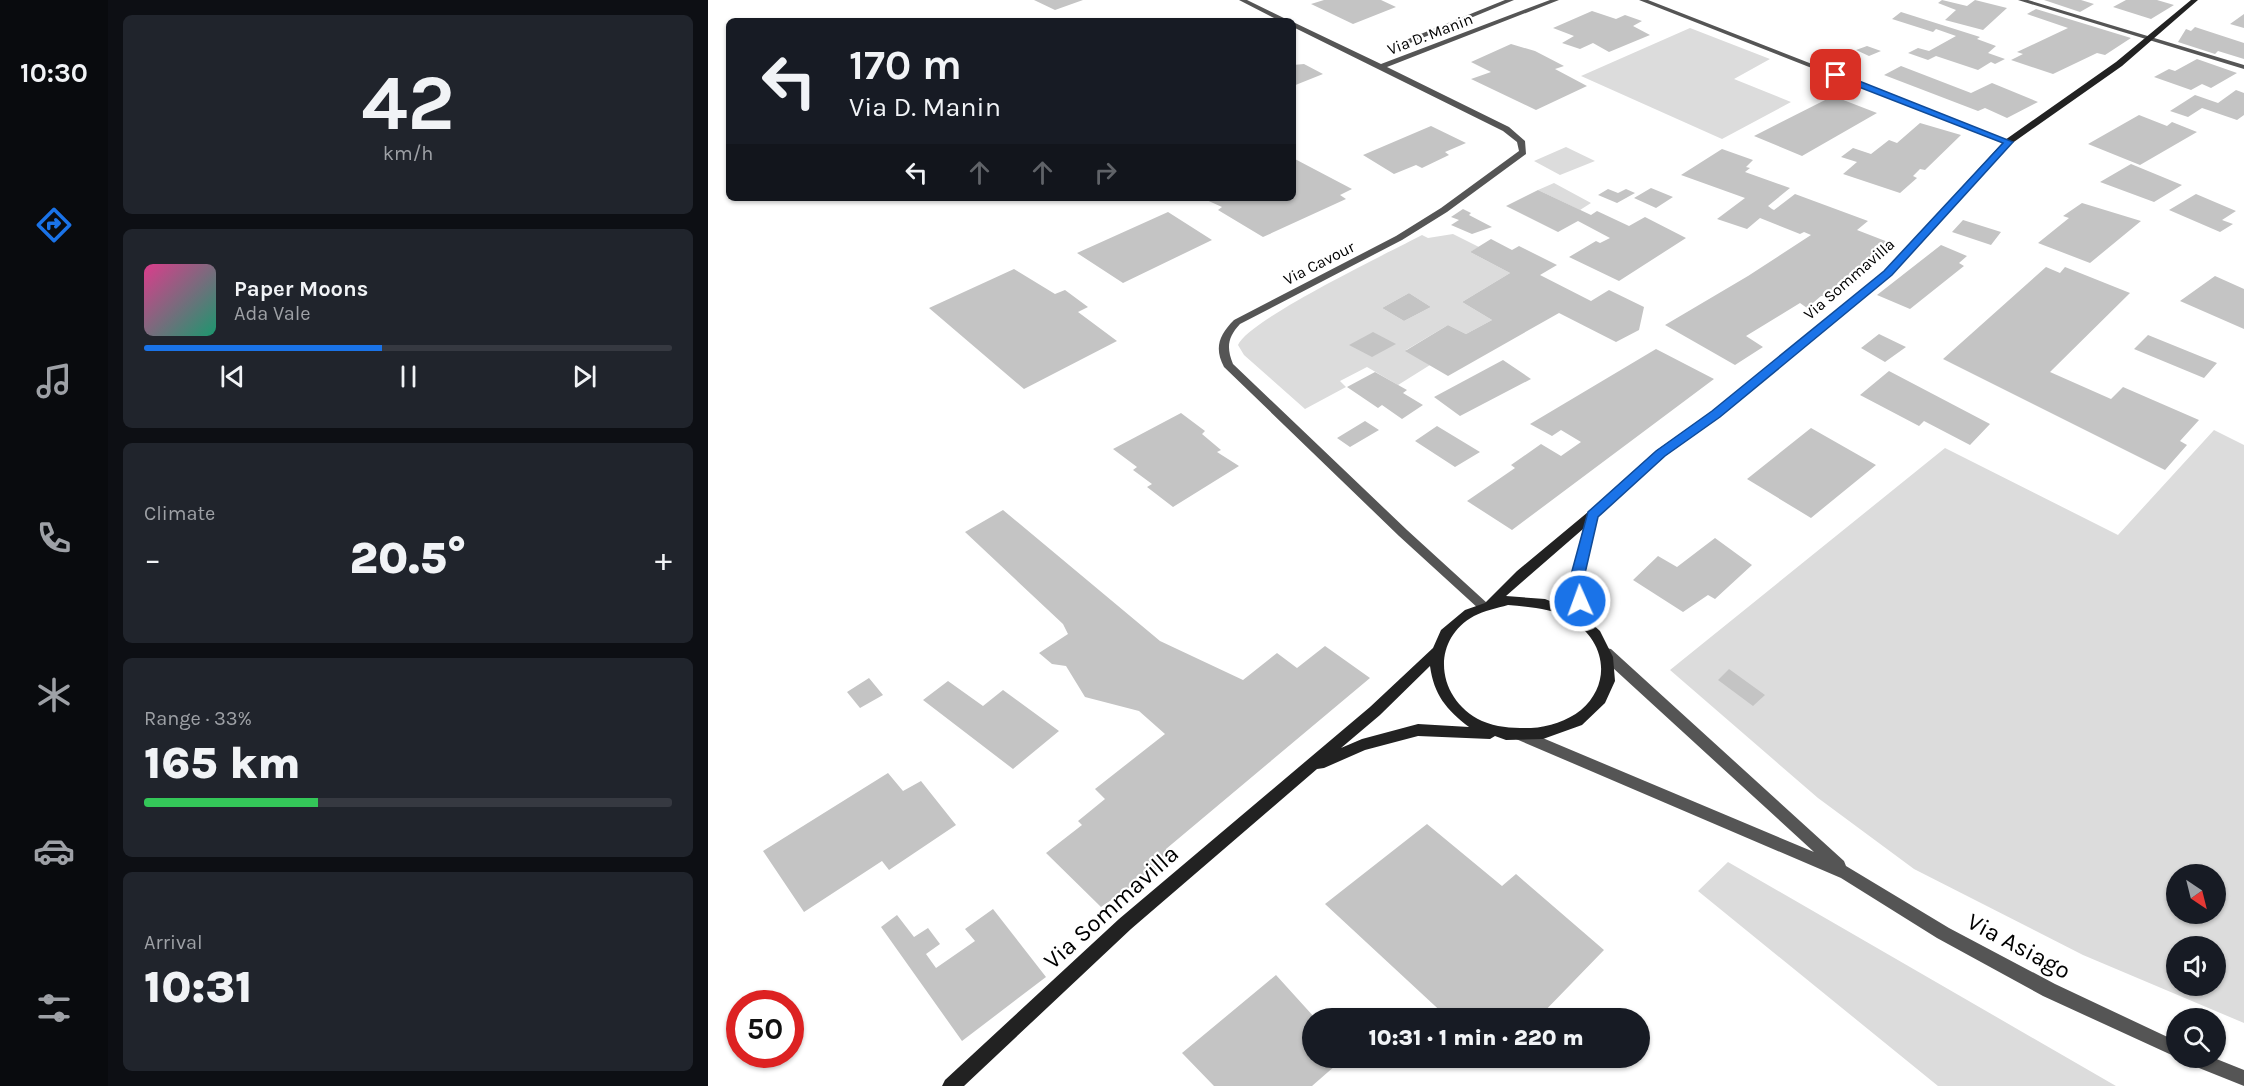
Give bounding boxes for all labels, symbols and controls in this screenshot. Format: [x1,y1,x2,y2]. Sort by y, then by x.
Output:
street label: Via D. Manin [1385,9,1475,59]
text: 170 m [849,40,962,90]
icon: left [750,42,828,120]
pin [1810,49,1861,100]
text: 10:30 [20,57,88,89]
text: 42 [361,57,455,149]
icon: arrive [1819,58,1852,91]
text: Via D. Manin [849,91,1001,123]
text: km/h [383,142,433,165]
icon: left [900,156,933,189]
icon: ahead [963,156,996,189]
icon: ahead [1026,156,1059,189]
icon: right [1089,156,1122,189]
icon: directions [33,204,75,246]
street label: Via Sommavilla [1800,234,1898,324]
street label: Via Cavour [1280,237,1358,289]
text: Paper Moons [234,276,368,302]
text: Ada Vale [234,302,311,325]
icon: music [33,360,75,402]
icon: previous [216,360,249,393]
icon: pause [392,360,425,393]
icon: next [568,360,601,393]
text: Climate [144,502,215,525]
icon: phone [33,517,75,559]
text: 20.5° [350,532,466,584]
text: − [144,540,161,578]
text: + [655,540,672,578]
position arrow [1548,569,1612,633]
icon: climate [33,674,75,716]
text: Range · 33% [144,707,252,730]
text: 165 km [144,737,301,789]
icon: car [33,830,75,872]
street label: Via Sommavilla [1038,839,1184,975]
north arrow [2166,864,2226,924]
map controls [2166,864,2226,1068]
street label: Via Asiago [1963,907,2075,985]
text: Arrival [144,931,203,954]
button: sound [2166,936,2226,996]
text: 10:31 [144,961,252,1013]
icon: filters [33,987,75,1029]
speed limit sign: 50 [726,990,804,1068]
button: search [2166,1008,2226,1068]
text: 10:31 · 1 min · 220 m [1368,1025,1584,1051]

